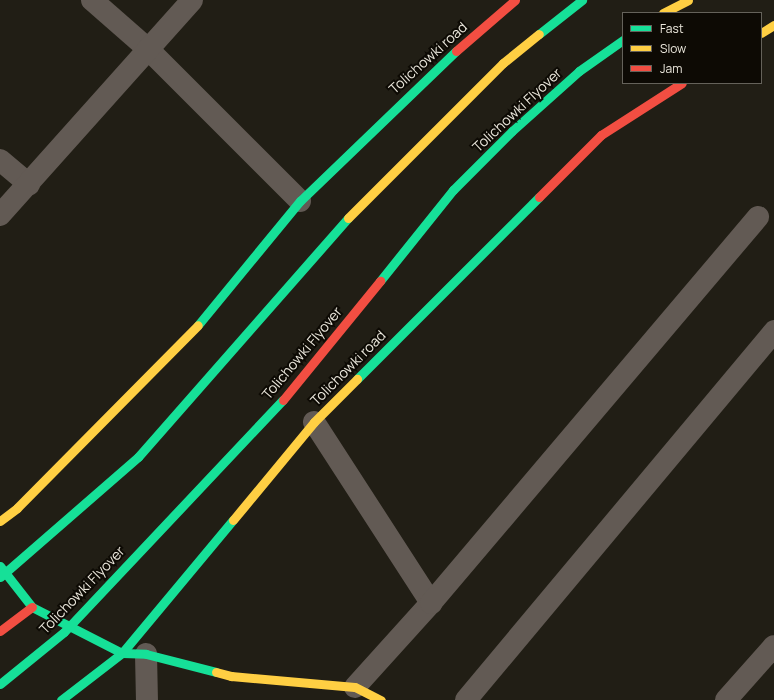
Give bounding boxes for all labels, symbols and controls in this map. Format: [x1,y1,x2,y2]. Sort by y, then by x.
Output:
legend [622,12,762,84]
street label: Tolichowki road [386,19,470,97]
text: Fast [660,20,684,37]
text: Slow [660,40,686,57]
text: Jam [660,60,682,77]
street label: Tolichowki Flyover [469,65,565,155]
street label: Tolichowki Flyover [258,303,346,403]
street label: Tolichowki road [307,327,389,409]
street label: Tolichowki Flyover [36,543,128,637]

